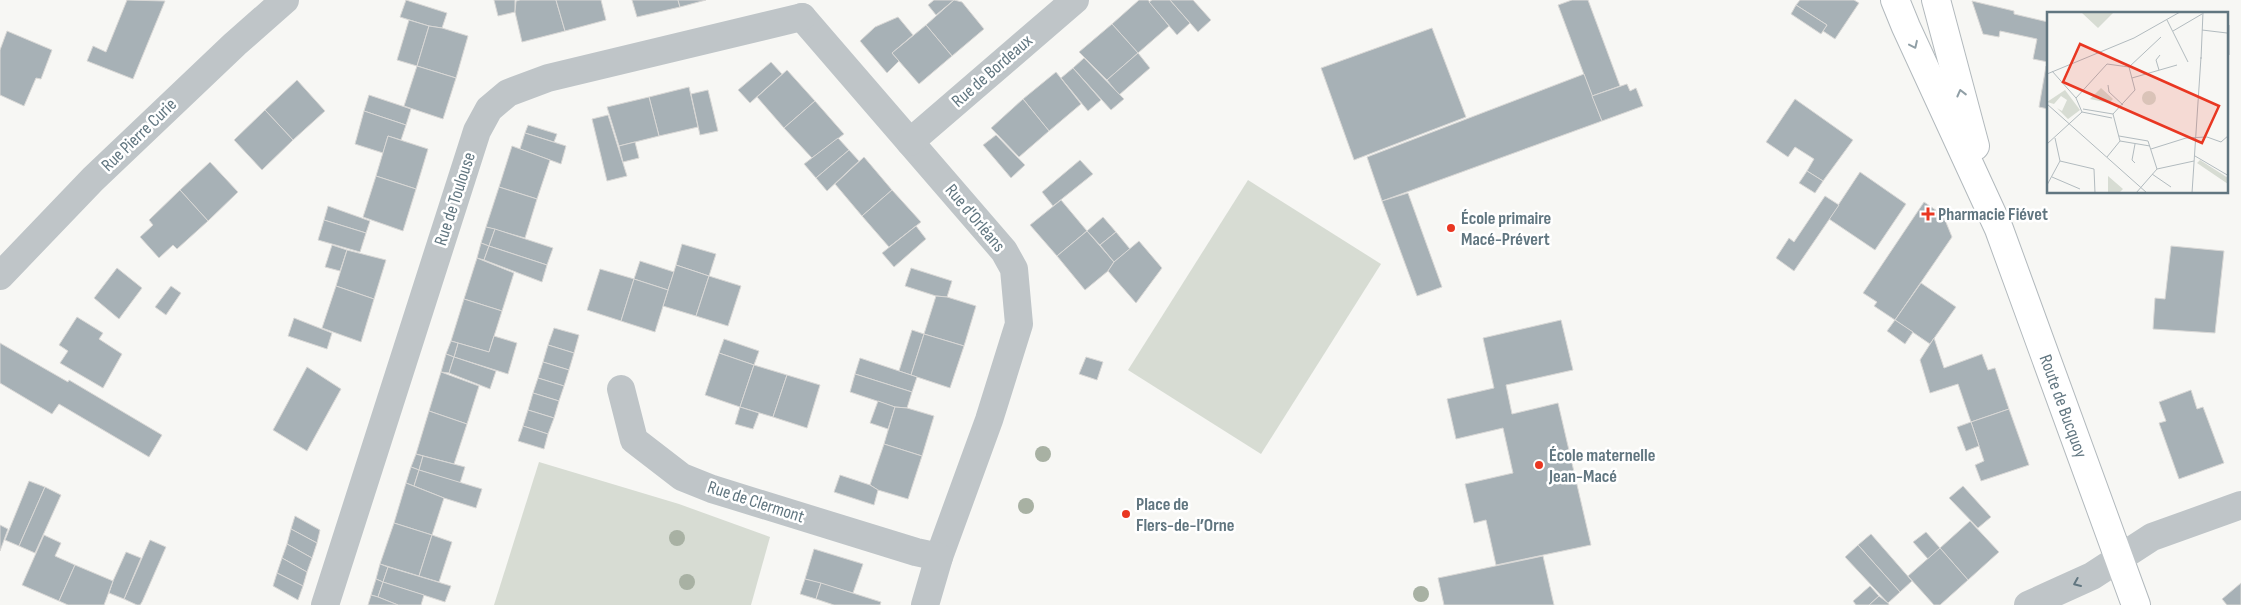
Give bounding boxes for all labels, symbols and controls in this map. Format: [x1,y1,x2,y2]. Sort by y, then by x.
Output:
inset map [2047,12,2228,194]
street label: Rue de Bordeaux [947,30,1037,112]
one-way arrow [1908,40,1918,49]
one-way arrow [1956,88,1967,97]
street label: Rue Pierre Curie [97,94,181,176]
street label: Rue de Toulouse [430,150,480,248]
street label: Rue d'Orléans [941,180,1009,256]
place label: Pharmacie Fiévet [1938,204,2048,225]
place label: École primaire Macé-Prévert [1461,208,1551,250]
marker: Pharmacie Fiévet [1922,208,1934,220]
marker: École primaire Macé-Prévert [1445,222,1457,234]
street label: Route de Bucquoy [2035,352,2092,461]
place label: École maternelle Jean-Macé [1548,445,1655,487]
marker: École maternelle Jean-Macé [1533,459,1545,471]
street label: Rue de Clermont [705,477,807,528]
place label: Place de Flers-de-l’Orne [1136,494,1234,536]
marker: Place de Flers-de-l’Orne [1120,508,1132,520]
one-way arrow [2073,577,2082,587]

